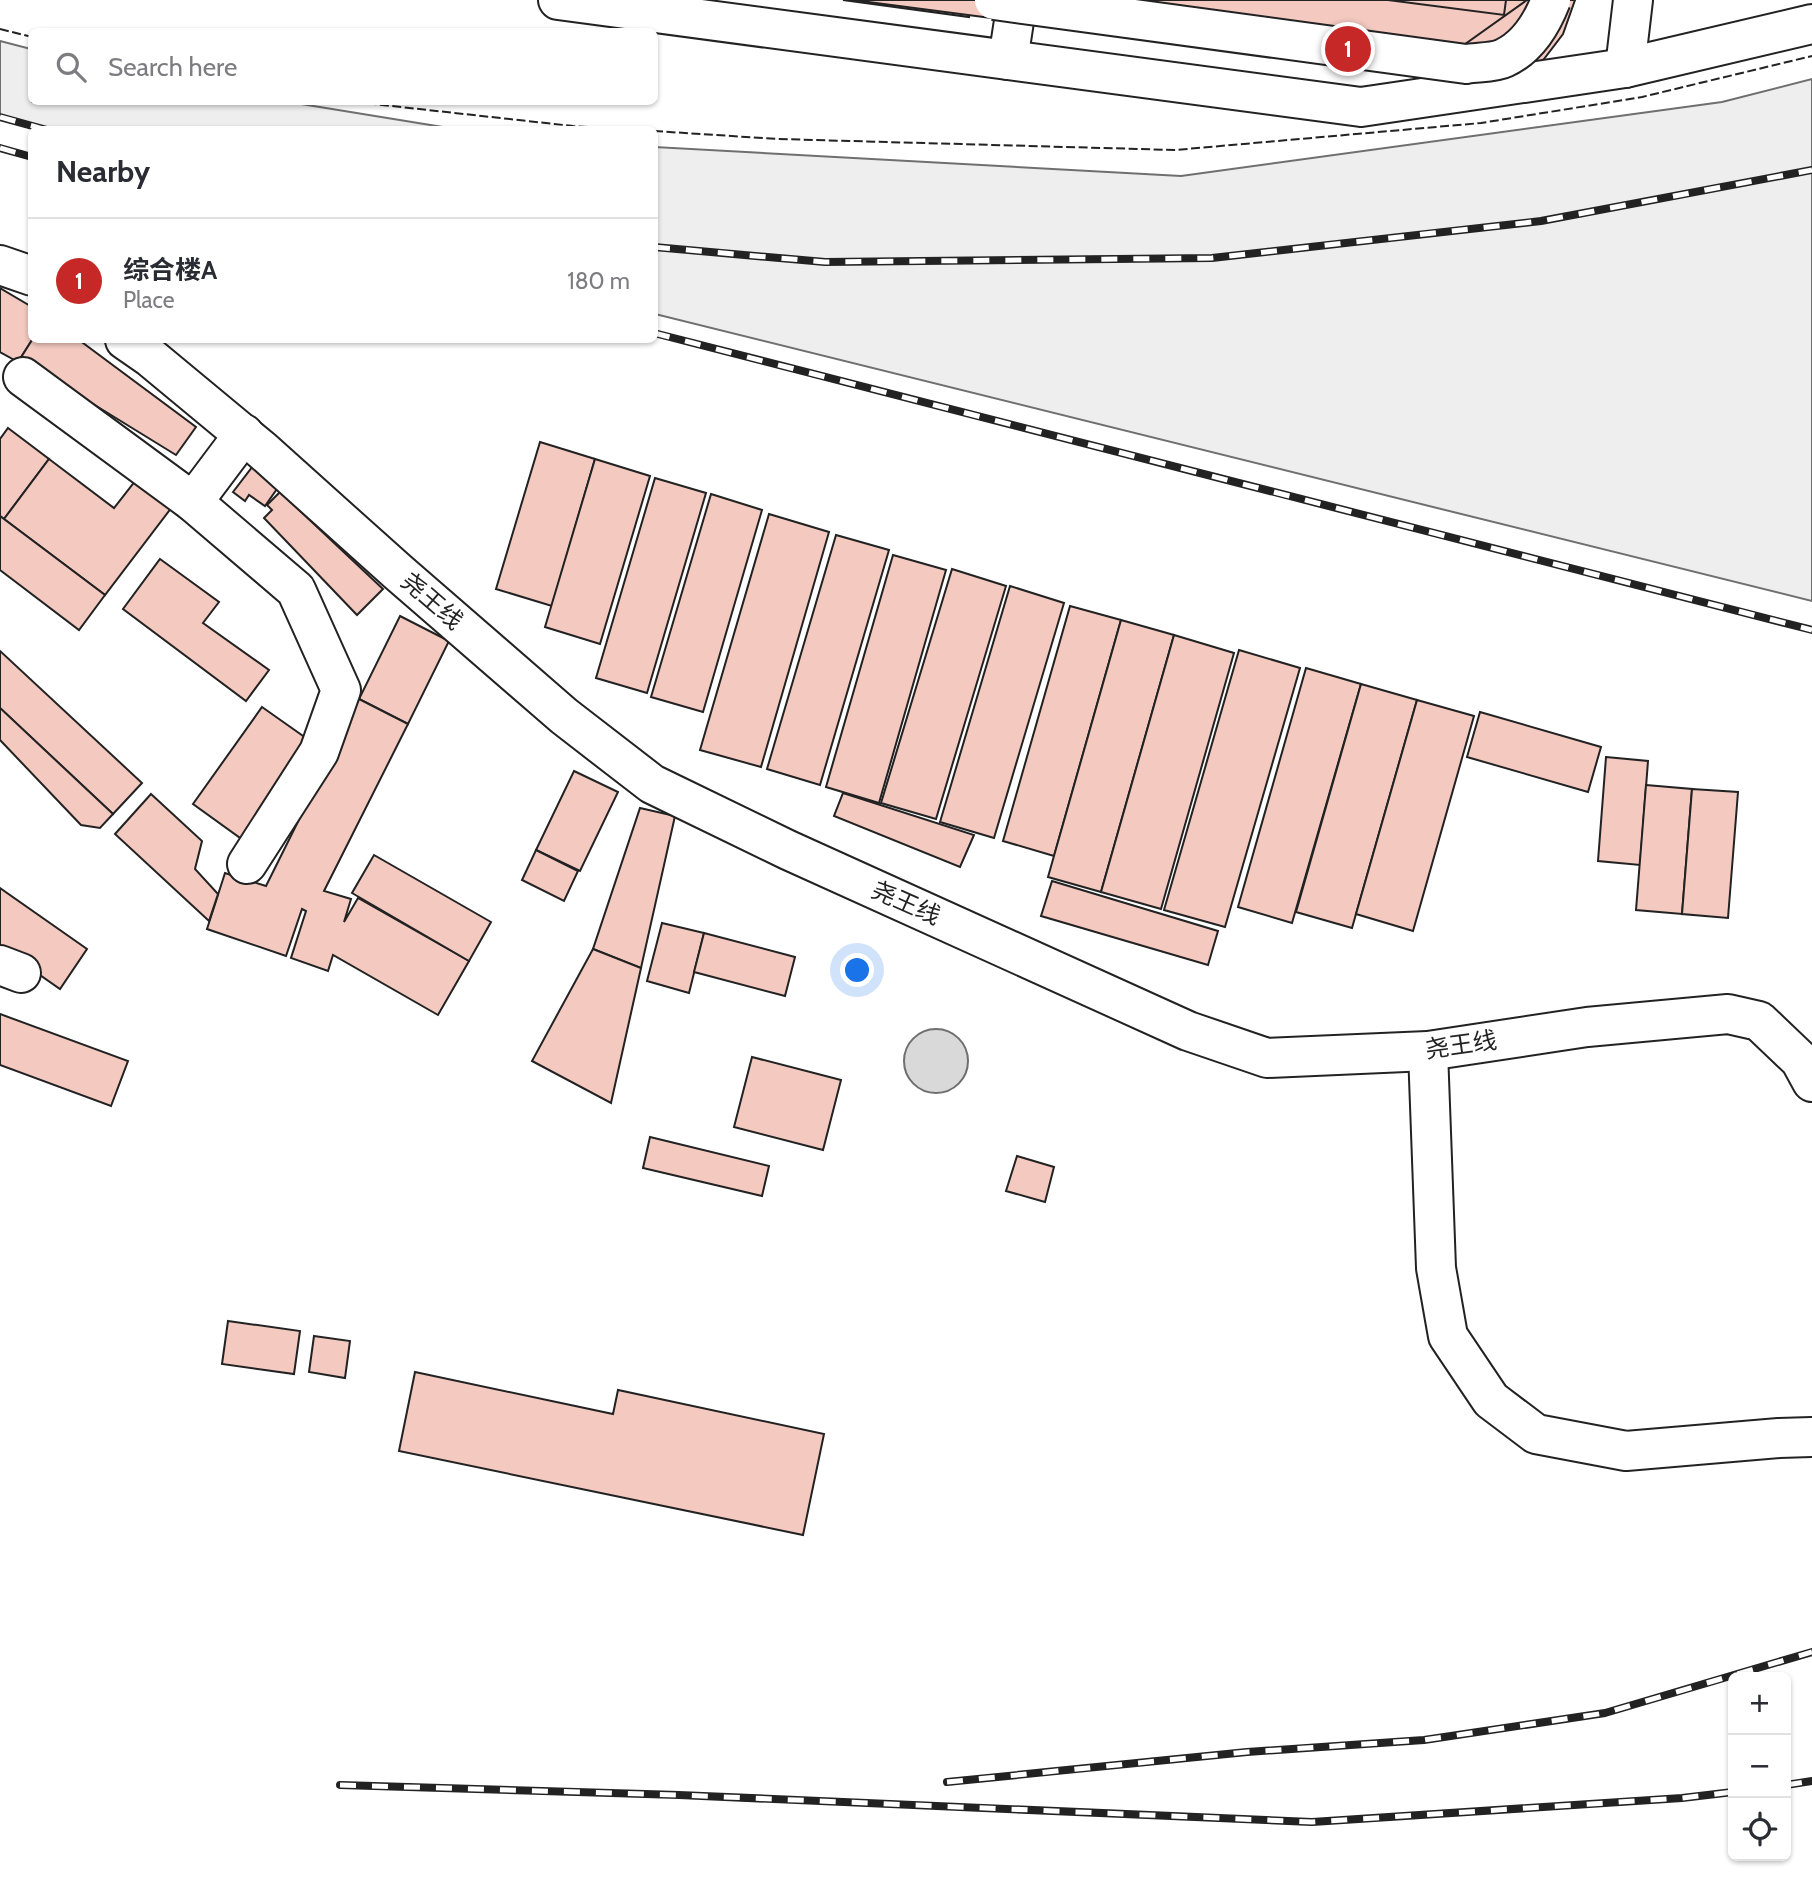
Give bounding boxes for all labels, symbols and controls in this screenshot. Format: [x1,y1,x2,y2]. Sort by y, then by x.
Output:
pin: 1 [1325,23,1371,75]
search box [28,28,658,105]
icon: search [52,48,90,86]
text: Search here [108,51,237,83]
text: Nearby [56,153,150,190]
text: 综合楼A [123,254,217,286]
text: 1 [75,267,83,295]
text: 180 m [567,267,630,295]
text: Place [123,286,175,314]
street label: 尧王线 [396,566,469,635]
street label: 尧王线 [867,875,945,930]
your location [840,953,874,987]
street label: 尧王线 [1423,1025,1499,1064]
map controls [1728,1672,1791,1861]
button: + [1728,1672,1791,1735]
button: − [1728,1735,1791,1798]
button: locate [1728,1798,1791,1861]

